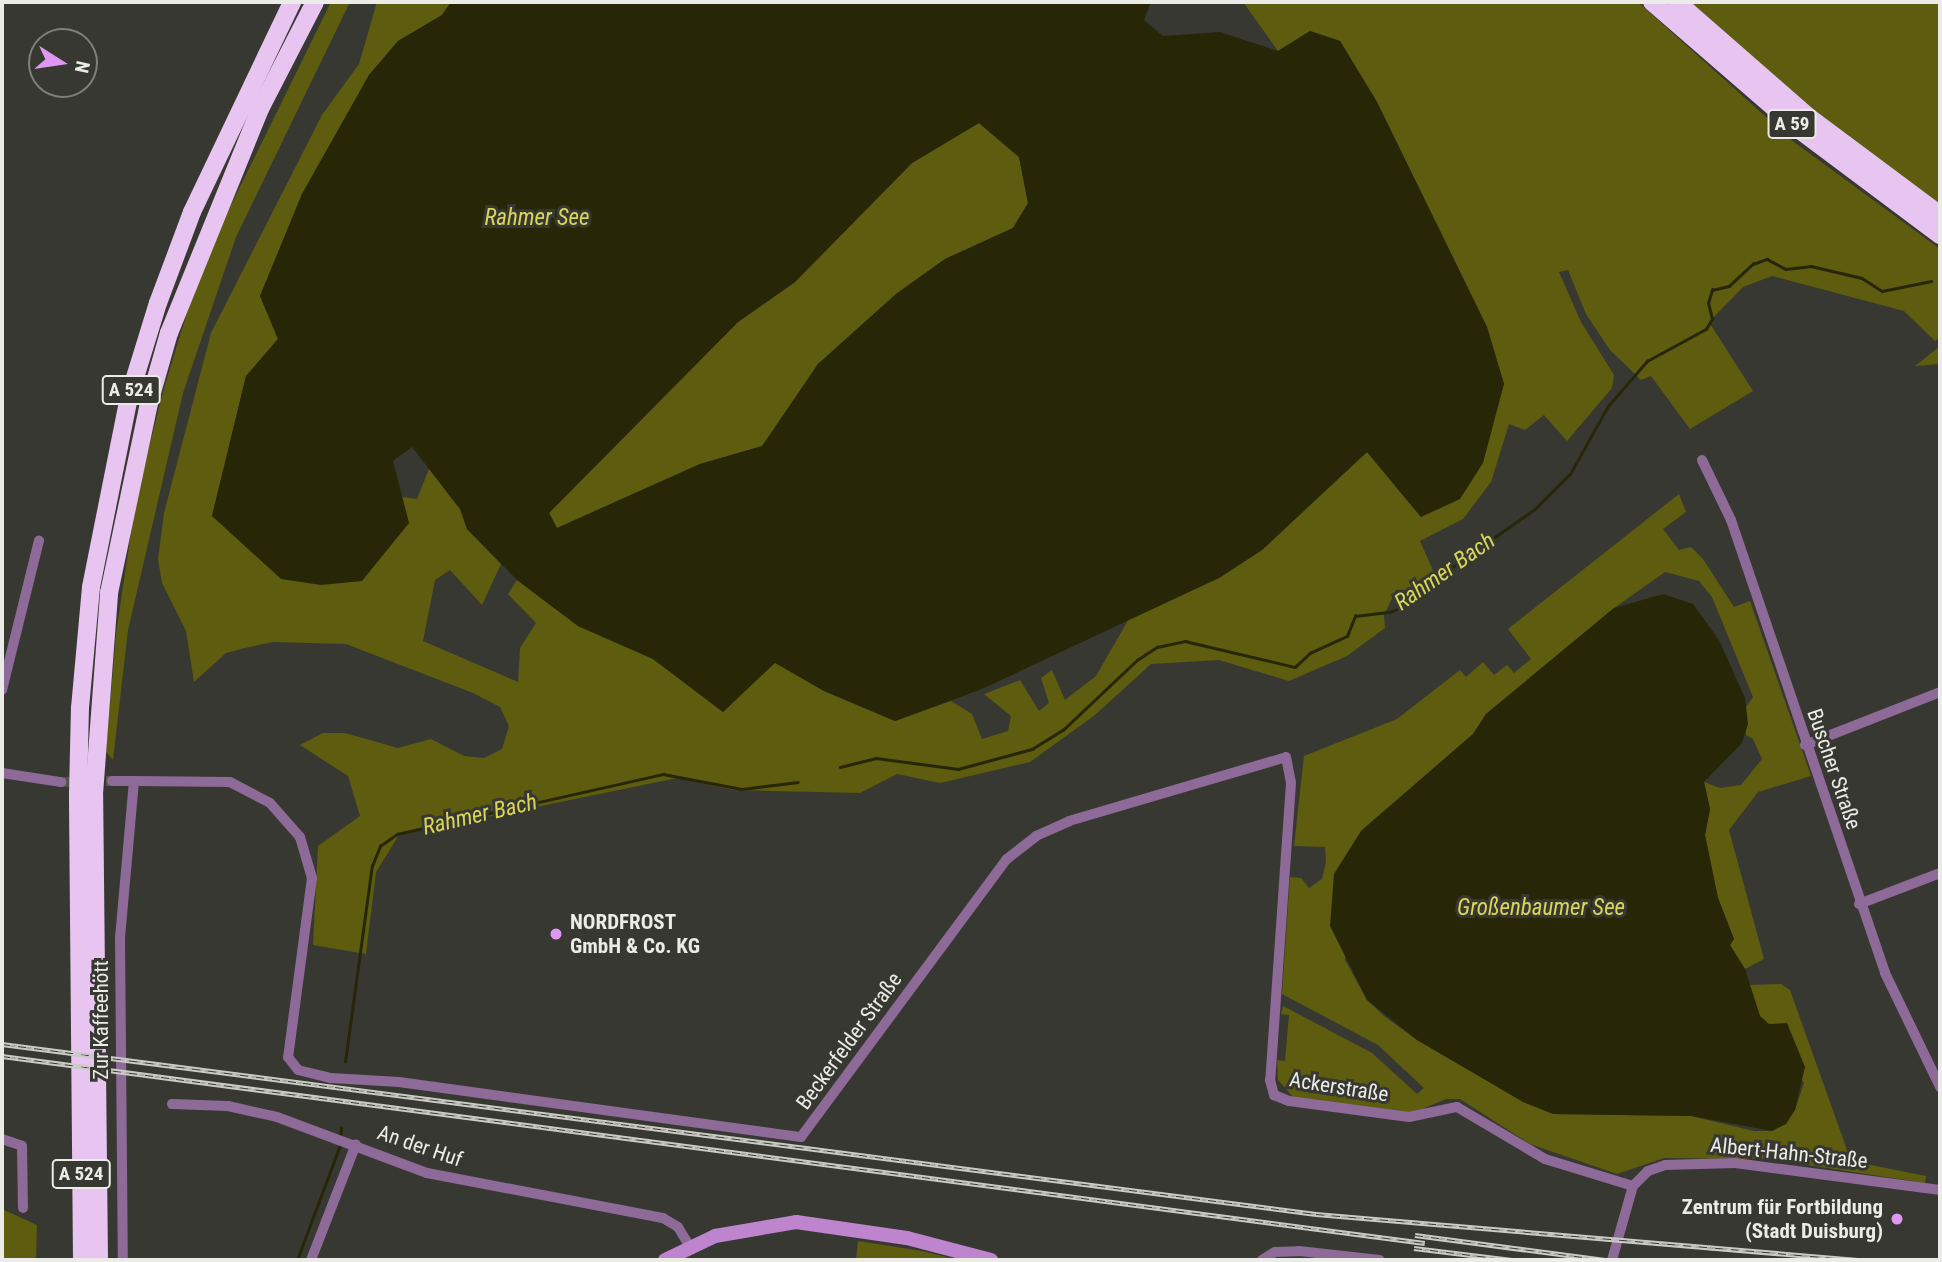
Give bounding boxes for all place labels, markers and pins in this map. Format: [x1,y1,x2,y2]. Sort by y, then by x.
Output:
place label: NORDFROST GmbH & Co. KG [570,909,700,959]
marker: NORDFROST GmbH & Co. KG [548,926,564,942]
place label: Zentrum für Fortbildung (Stadt Duisburg) [1682,1194,1883,1244]
marker: Zentrum für Fortbildung (Stadt Duisburg) [1889,1211,1905,1227]

